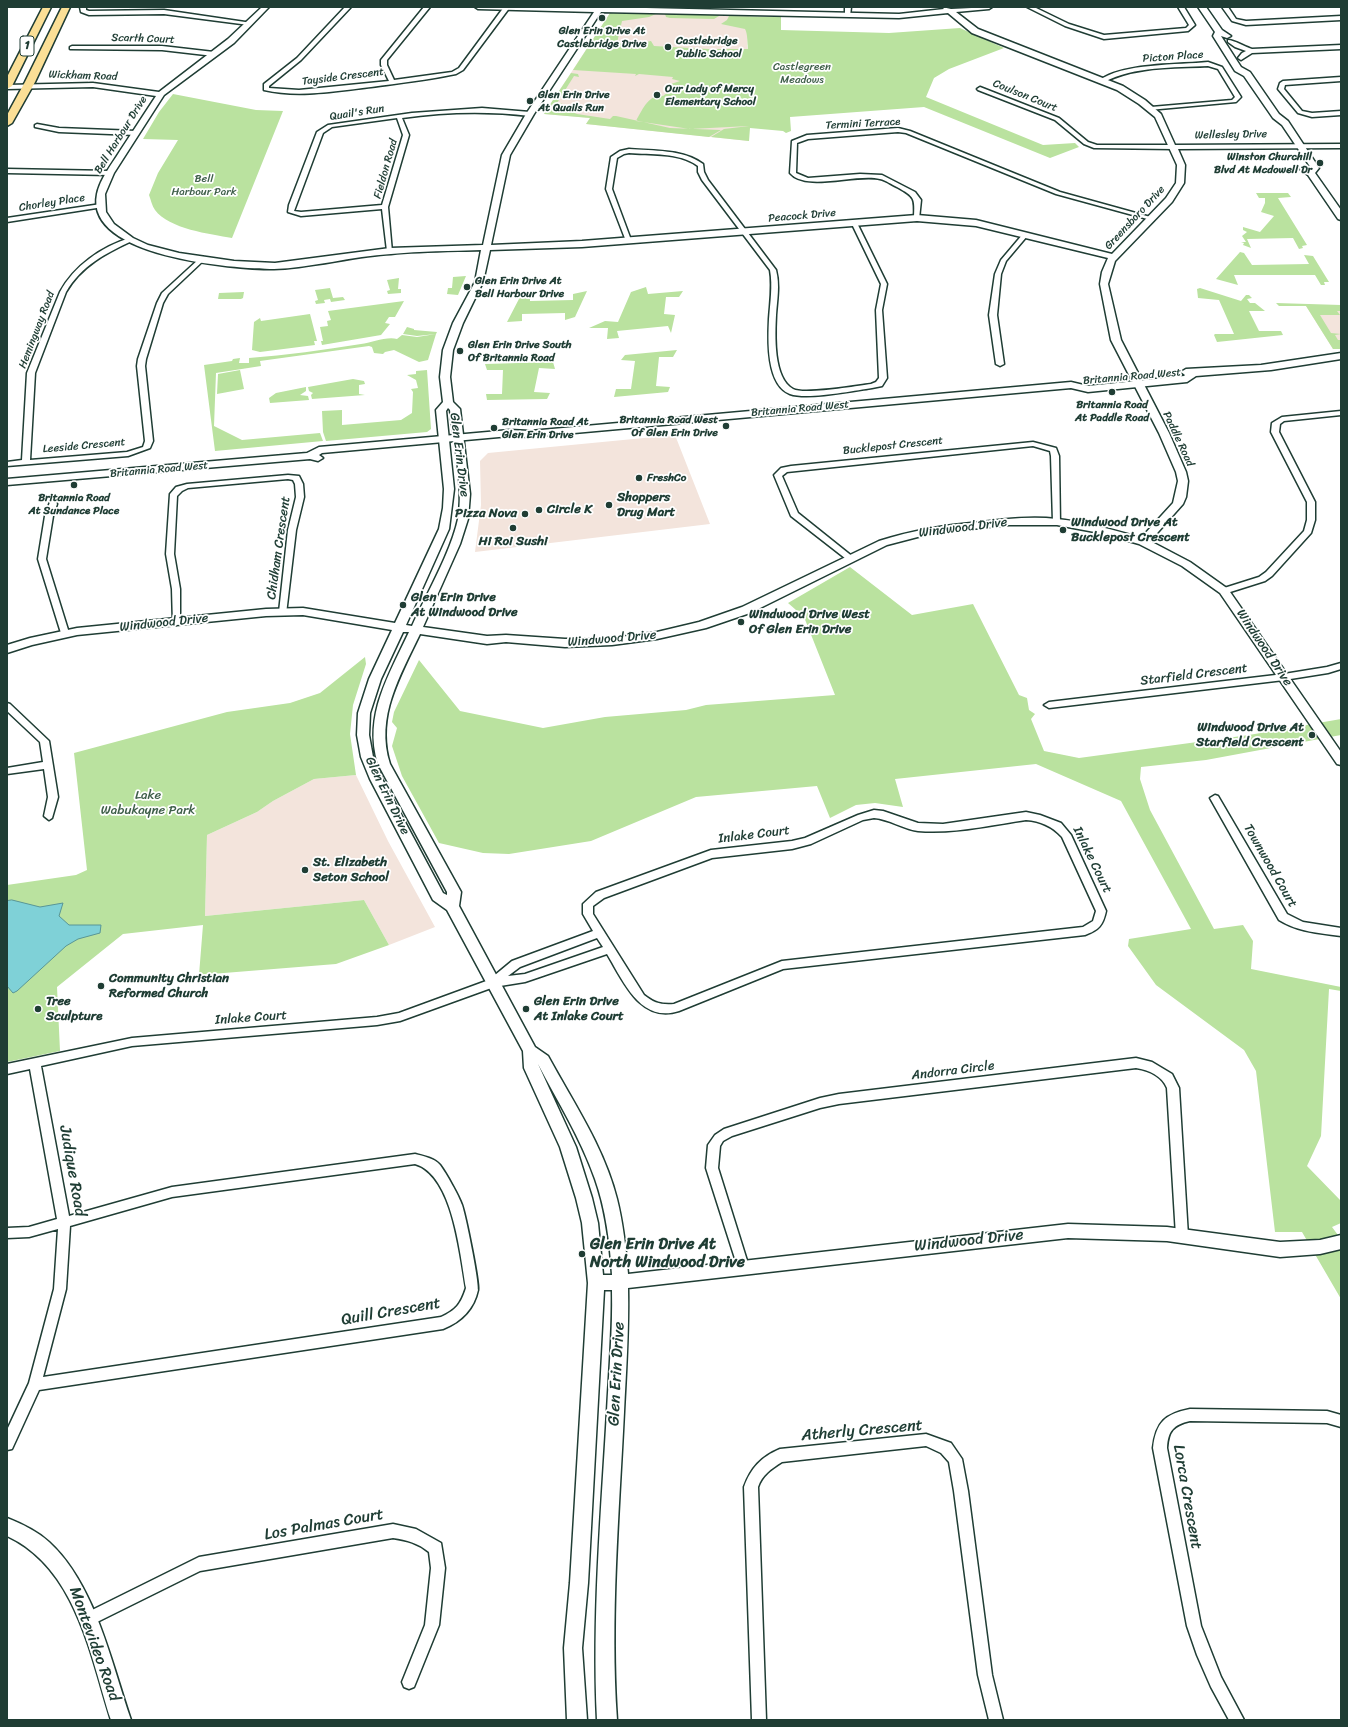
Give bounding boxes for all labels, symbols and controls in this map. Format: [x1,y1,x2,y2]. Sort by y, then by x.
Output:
marker: Glen Erin Drive At Castlebridge Drive [597,13,607,23]
place label: Glen Erin Drive At Castlebridge Drive [557,24,647,50]
street label: Scarth Court [111,31,175,47]
place label: Castlebridge Public School [676,34,742,60]
road number: 1 [20,36,34,56]
marker: Castlebridge Public School [663,42,673,52]
street label: Picton Place [1142,48,1204,66]
park label: Castlegreen Meadows [773,60,831,86]
street label: Tayside Crescent [301,65,385,89]
street label: Wickham Road [48,68,118,84]
street label: Coulson Court [991,77,1059,115]
place label: Our Lady of Mercy Elementary School [665,82,756,108]
place label: Glen Erin Drive At Quails Run [538,88,610,114]
marker: Our Lady of Mercy Elementary School [652,90,662,100]
street label: Bell Harbour Drive [92,94,150,176]
marker: Glen Erin Drive At Quails Run [525,96,535,106]
street label: Quail's Run [329,102,385,124]
street label: Termini Terrace [825,115,901,133]
street label: Wellesley Drive [1195,128,1267,142]
street label: Fieldon Road [371,138,401,200]
place label: Winston Churchill Blvd At Mcdowell Dr [1214,150,1312,176]
marker: Winston Churchill Blvd At Mcdowell Dr [1315,158,1325,168]
park label: Bell Harbour Park [171,172,237,198]
street label: Greensboro Drive [1102,183,1168,253]
street label: Chorley Place [18,191,86,215]
street label: Peacock Drive [768,206,836,226]
place label: Glen Erin Drive At Bell Harbour Drive [475,274,564,300]
marker: Glen Erin Drive At Bell Harbour Drive [462,282,472,292]
street label: Hemingway Road [16,290,58,370]
place label: Glen Erin Drive South Of Britannia Road [468,338,572,364]
marker: Glen Erin Drive South Of Britannia Road [455,346,465,356]
street label: Britannia Road West [1082,366,1182,388]
marker: Britannia Road At Paddle Road [1107,387,1117,397]
street label: Britannia Road West [750,398,850,420]
place label: Britannia Road At Paddle Road [1075,398,1149,424]
street label: Paddle Road [1160,409,1196,469]
street label: Glen Erin Drive [446,412,472,498]
place label: Britannia Road West Of Glen Erin Drive [619,413,718,439]
place label: Britannia Road At Glen Erin Drive [502,415,589,441]
marker: Britannia Road West Of Glen Erin Drive [721,421,731,431]
marker: Britannia Road At Glen Erin Drive [489,423,499,433]
street label: Bucklepost Crescent [842,434,944,458]
street label: Leeside Crescent [42,436,126,456]
street label: Britannia Road West [109,459,209,481]
place label: FreshCo [647,471,686,485]
marker: FreshCo [634,473,644,483]
marker: Britannia Road At Sundance Place [69,480,79,490]
place label: Shoppers Drug Mart [617,490,675,521]
place label: Britannia Road At Sundance Place [28,491,120,517]
street label: Chidham Crescent [264,495,294,601]
marker: Shoppers Drug Mart [604,500,614,510]
place label: Circle K [547,502,592,518]
marker: Circle K [534,505,544,515]
place label: Pizza Nova [455,506,517,522]
marker: Pizza Nova [520,509,530,519]
street label: Windwood Drive [918,515,1008,541]
place label: Windwood Drive At Bucklepost Crescent [1071,515,1190,546]
marker: Hi Roi Sushi [508,523,518,533]
marker: Windwood Drive At Bucklepost Crescent [1058,525,1068,535]
place label: Hi Roi Sushi [478,534,548,550]
place label: Glen Erin Drive At Windwood Drive [411,590,518,621]
marker: Glen Erin Drive At Windwood Drive [398,600,408,610]
place label: Windwood Drive West Of Glen Erin Drive [749,607,870,638]
street label: Windwood Drive [1233,607,1295,689]
street label: Windwood Drive [119,611,209,635]
marker: Windwood Drive West Of Glen Erin Drive [736,617,746,627]
street label: Windwood Drive [567,627,657,651]
street label: Starfield Crescent [1140,661,1248,689]
place label: Windwood Drive At Starfield Crescent [1196,720,1304,751]
marker: Windwood Drive At Starfield Crescent [1307,730,1317,740]
street label: Glen Erin Drive [361,754,413,838]
park label: Lake Wabukayne Park [101,788,195,819]
street label: Townwood Court [1240,822,1300,910]
street label: Inlake Court [717,823,791,847]
street label: Inlake Court [1069,824,1115,896]
place label: St. Elizabeth Seton School [313,855,389,886]
marker: St. Elizabeth Seton School [300,865,310,875]
place label: Community Christian Reformed Church [109,971,229,1002]
marker: Community Christian Reformed Church [96,981,106,991]
place label: Tree Sculpture [46,994,102,1025]
place label: Glen Erin Drive At Inlake Court [534,994,624,1025]
marker: Tree Sculpture [33,1004,43,1014]
marker: Glen Erin Drive At Inlake Court [521,1004,531,1014]
street label: Inlake Court [215,1008,287,1028]
street label: Andorra Circle [911,1058,995,1084]
street label: Judique Road [55,1124,89,1218]
street label: Windwood Drive [913,1226,1025,1256]
place label: Glen Erin Drive At North Windwood Drive [590,1235,745,1273]
marker: Glen Erin Drive At North Windwood Drive [577,1249,587,1259]
street label: Quill Crescent [340,1294,442,1330]
street label: Glen Erin Drive [605,1321,629,1427]
street label: Atherly Crescent [801,1416,923,1446]
street label: Lorca Crescent [1168,1443,1206,1551]
street label: Los Palmas Court [263,1505,385,1545]
street label: Montevideo Road [64,1584,124,1704]

